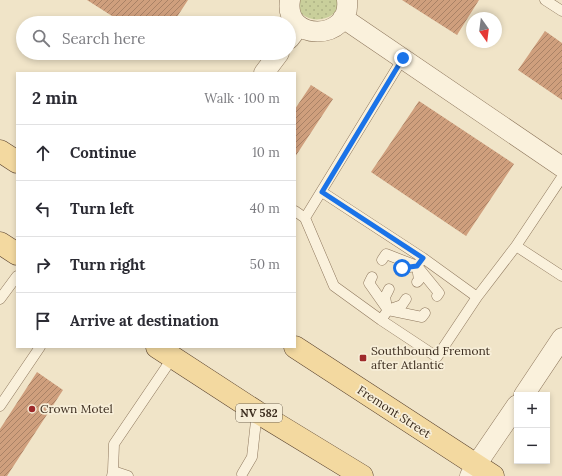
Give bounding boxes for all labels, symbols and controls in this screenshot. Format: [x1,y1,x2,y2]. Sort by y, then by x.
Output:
north arrow [466,12,502,48]
search box [16,16,296,60]
icon: search [30,27,52,49]
text: Search here [62,29,145,48]
route end [394,49,412,67]
text: 2 min [32,87,78,109]
text: Walk · 100 m [204,90,280,107]
icon: ahead [32,142,54,164]
text: Continue [70,143,136,162]
text: 10 m [252,144,280,161]
icon: left [32,198,54,220]
text: Turn left [70,199,134,218]
text: 40 m [250,200,280,217]
icon: right [32,254,54,276]
text: Turn right [70,255,146,274]
text: 50 m [250,256,280,273]
route start [393,259,411,277]
icon: arrive [32,310,54,332]
text: Arrive at destination [70,311,219,330]
place label: Southbound Fremont after Atlantic [371,343,491,372]
marker: Southbound Fremont after Atlantic [358,353,368,363]
street label: Fremont Street [355,382,434,441]
map controls [514,392,550,464]
button: + [514,392,550,428]
place label: Crown Motel [40,401,113,416]
marker: Crown Motel [27,404,37,414]
road number: NV 582 [236,404,282,422]
button: − [514,428,550,464]

